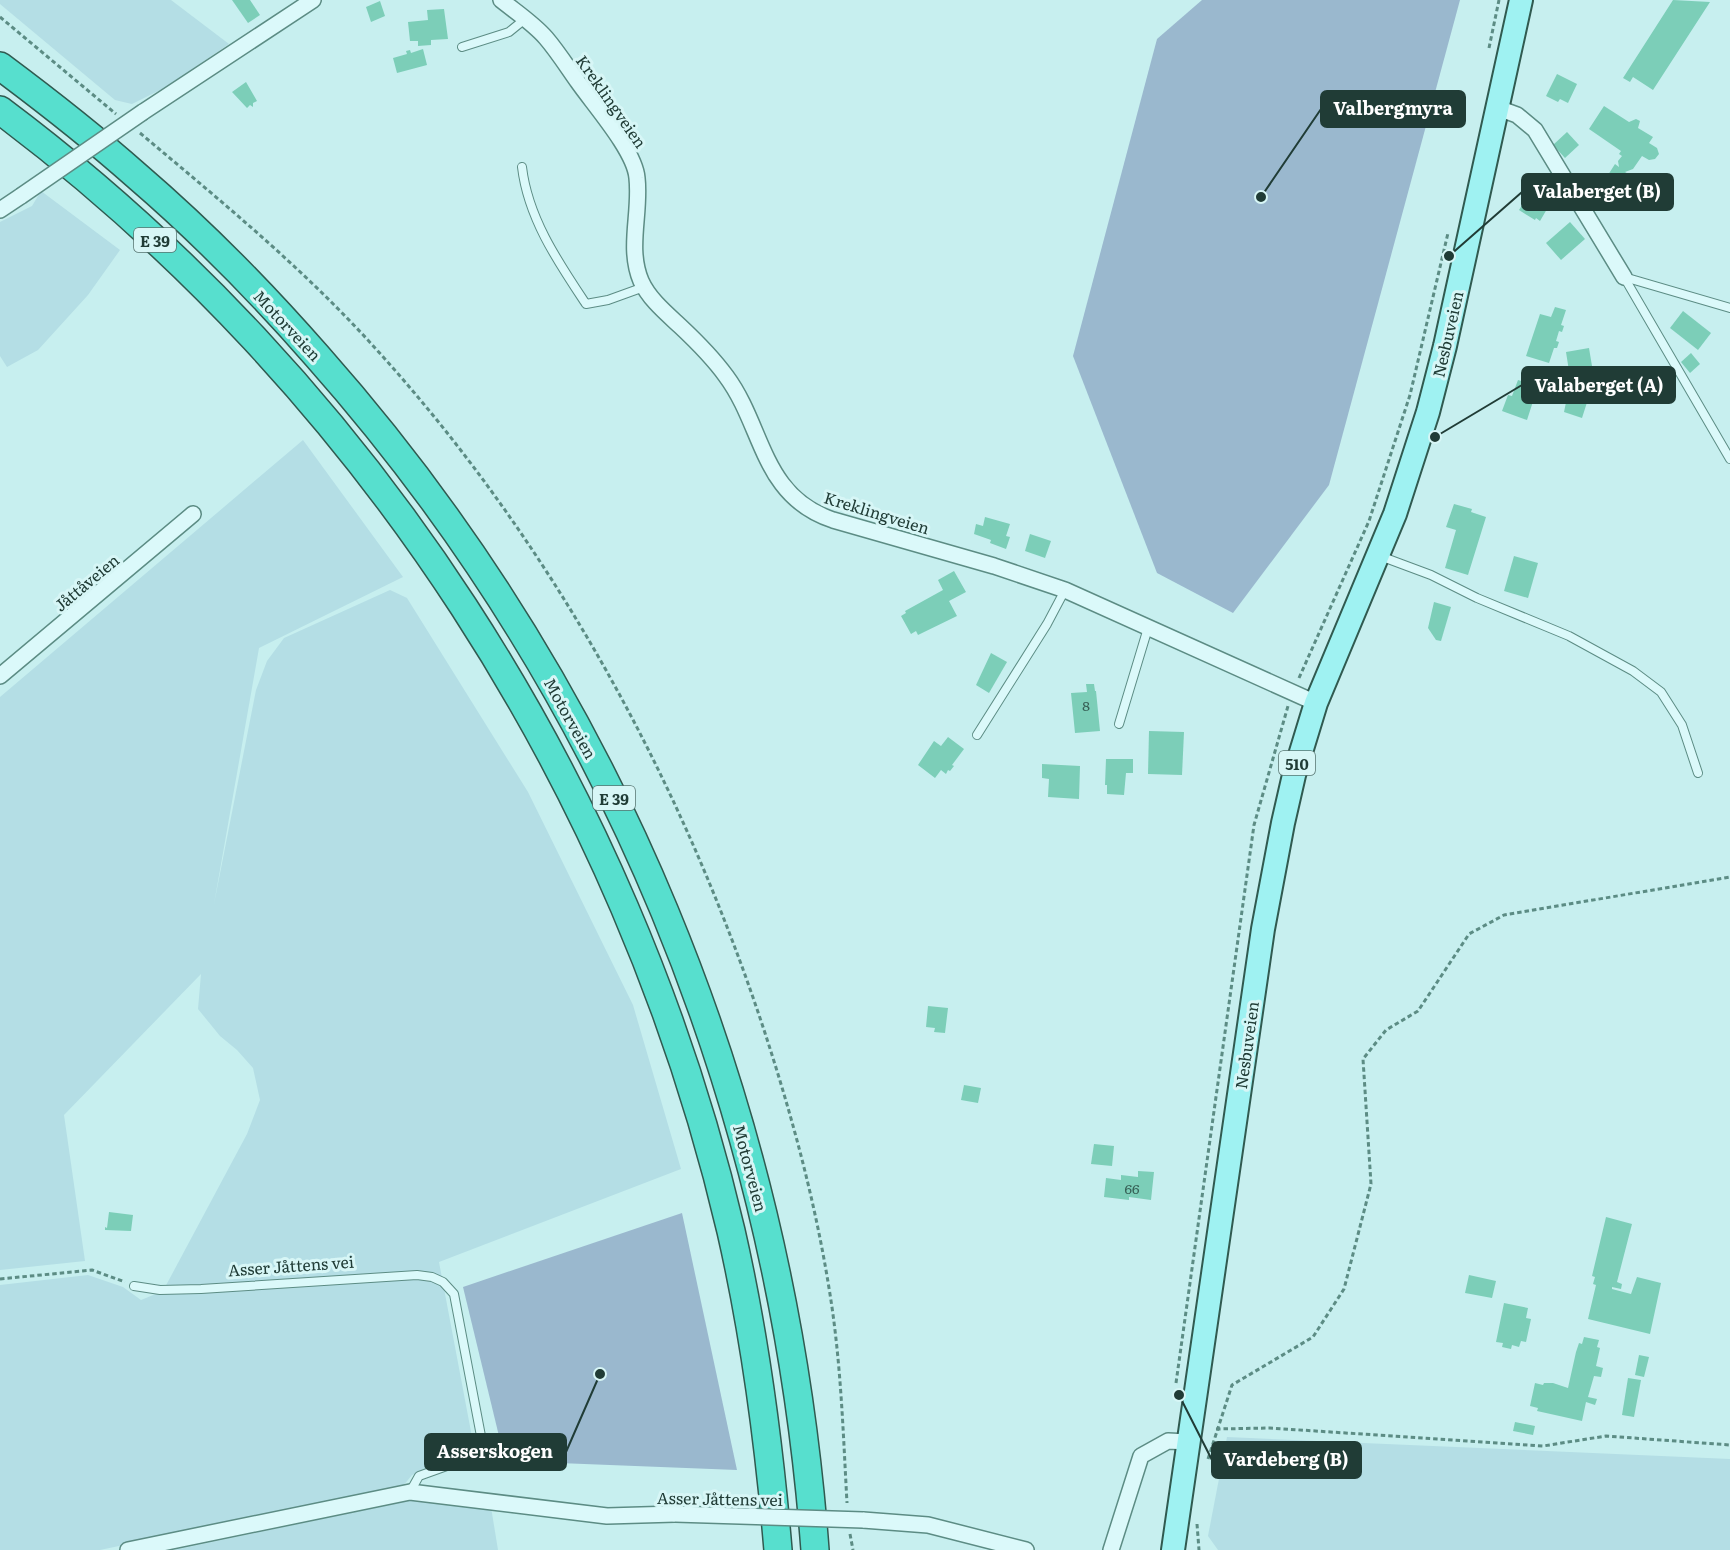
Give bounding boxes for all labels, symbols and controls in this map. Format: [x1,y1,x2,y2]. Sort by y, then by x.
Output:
street label: Kreklingveien [571,49,653,153]
callout: Valbergmyra [1321,91,1465,127]
text: Valbergmyra [1333,94,1453,121]
callout: Valaberget (B) [1522,174,1673,210]
text: Valaberget (B) [1533,177,1661,204]
road number: E 39 [134,228,176,252]
street label: Motorveien [249,284,328,366]
street label: Nesbuveien [1425,288,1469,380]
callout: Valaberget (A) [1522,367,1675,403]
text: Valaberget (A) [1534,371,1664,398]
street label: Kreklingveien [821,485,933,540]
street label: Jåttåveien [48,547,124,616]
street label: Motorveien [539,673,603,763]
house number: 8 [1082,695,1090,715]
road number: 510 [1279,751,1315,775]
road number: E 39 [593,786,635,810]
street label: Nesbuveien [1228,999,1264,1090]
street label: Motorveien [728,1122,774,1215]
house number: 66 [1124,1178,1140,1198]
street label: Asser Jåttens vei [227,1249,355,1281]
callout: Asserskogen [425,1434,566,1470]
text: Asserskogen [437,1437,554,1464]
callout: Vardeberg (B) [1212,1442,1361,1478]
text: Vardeberg (B) [1224,1445,1348,1472]
street label: Asser Jåttens vei [657,1485,783,1511]

